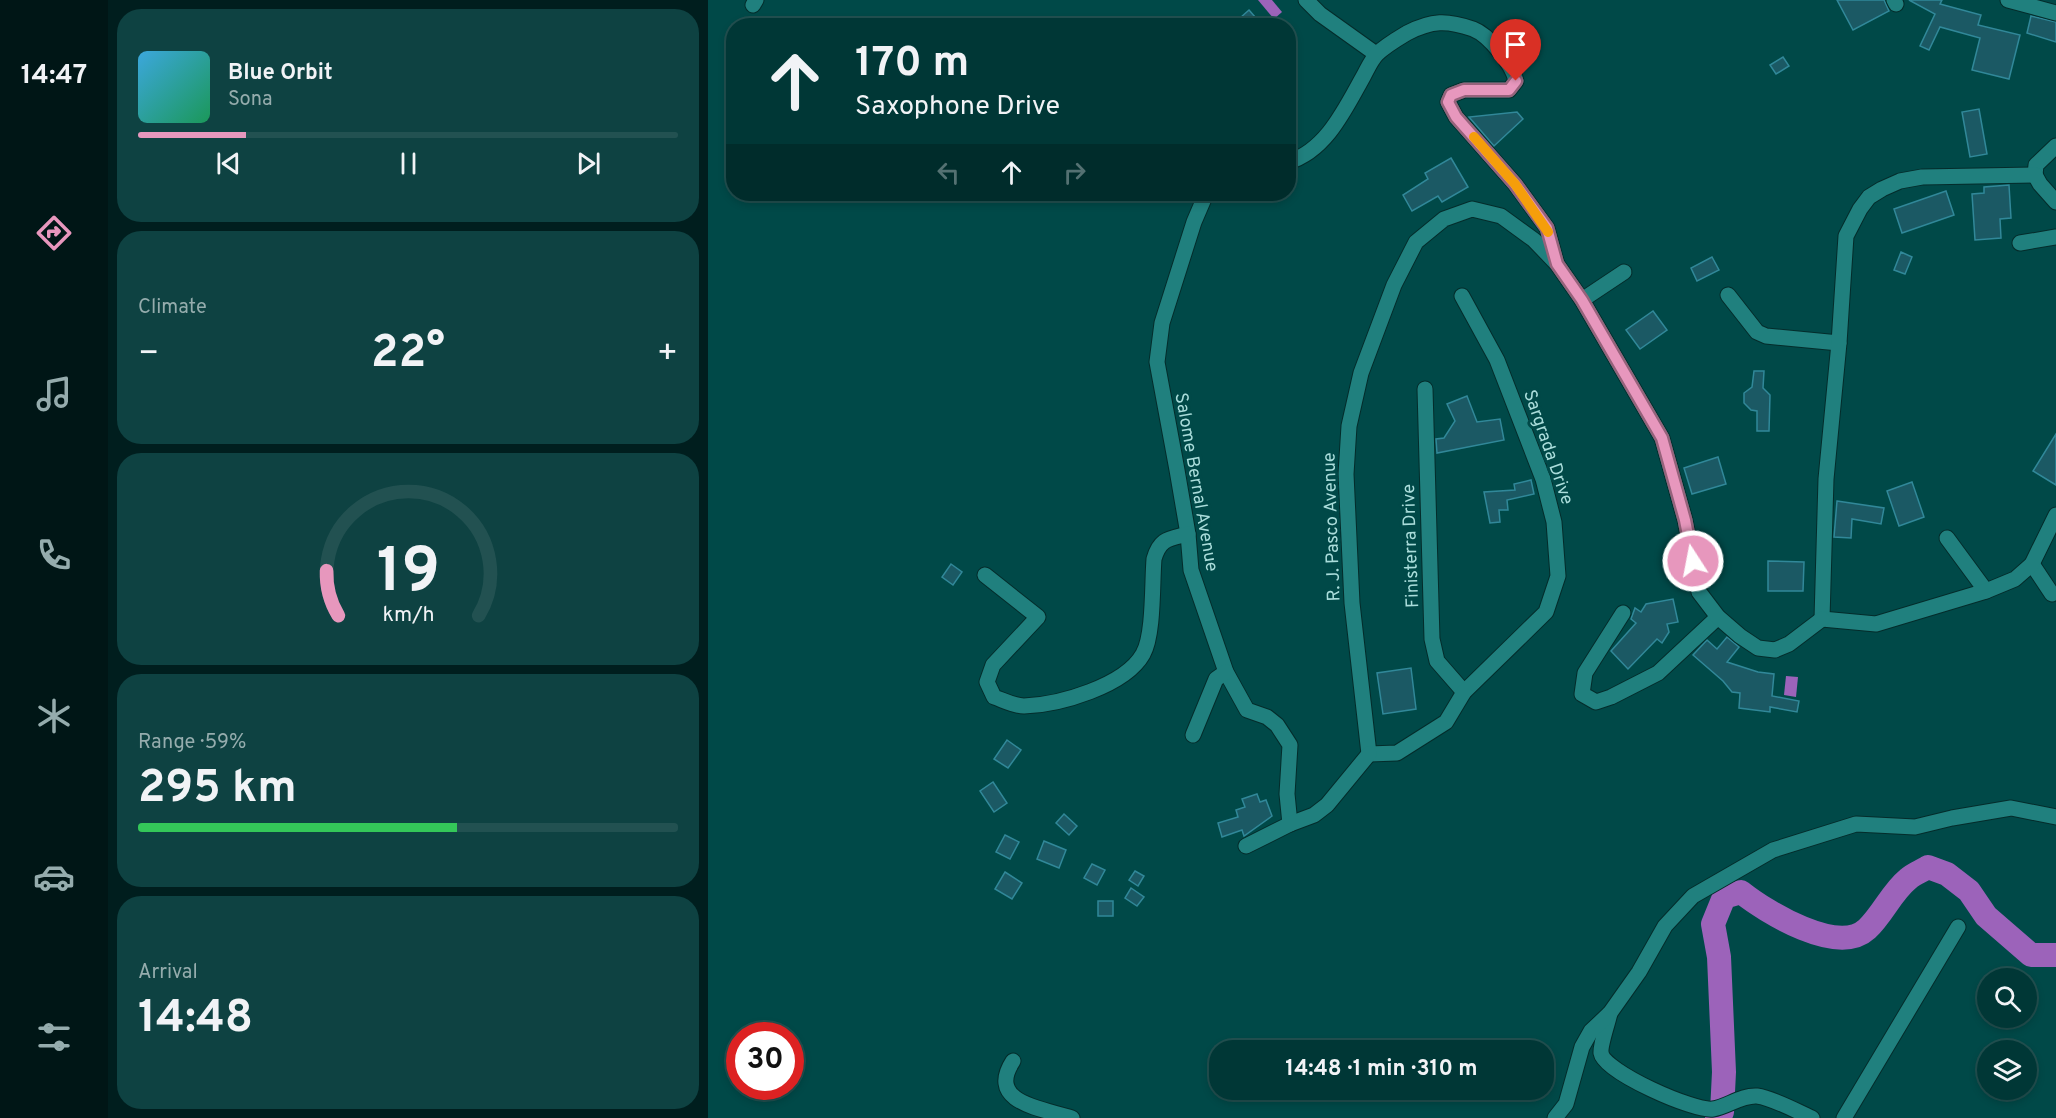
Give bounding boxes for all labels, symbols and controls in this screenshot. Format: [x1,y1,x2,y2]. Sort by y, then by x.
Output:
pin [1490,19,1541,81]
icon: arrive [1499,28,1532,61]
text: 170 m [855,38,969,91]
icon: ahead [756,42,834,120]
text: 14:47 [21,59,87,93]
text: Blue Orbit [228,60,333,87]
text: Sona [228,87,273,113]
text: Saxophone Drive [855,90,1060,124]
icon: previous [212,147,245,180]
icon: pause [392,147,425,180]
icon: next [572,147,605,180]
icon: left [932,156,965,189]
icon: ahead [995,156,1028,189]
icon: right [1058,156,1091,189]
icon: directions [33,212,75,254]
text: Climate [138,295,207,321]
text: 22° [371,326,445,383]
text: − [138,334,159,376]
text: + [657,334,678,376]
icon: music [33,373,75,415]
street label: Sargrada Drive [1517,387,1578,508]
street label: Salome Bernal Avenue [1168,391,1223,573]
street label: R. J. Pasco Avenue [1318,452,1347,602]
street label: Finisterra Drive [1398,484,1425,608]
position arrow [1661,529,1725,593]
icon: phone [33,534,75,576]
text: 19 [376,535,440,614]
text: km/h [382,602,434,629]
icon: climate [33,695,75,737]
text: Range · 59% [138,730,246,756]
text: 295 km [138,761,297,818]
icon: car [33,856,75,898]
text: Arrival [138,960,198,986]
map controls [1977,968,2037,1100]
button: search [1977,968,2037,1028]
text: 14:48 [138,991,253,1048]
icon: filters [33,1016,75,1058]
speed limit sign: 30 [726,1022,804,1100]
button: layers [1977,1040,2037,1100]
text: 14:48 · 1 min · 310 m [1285,1056,1478,1083]

